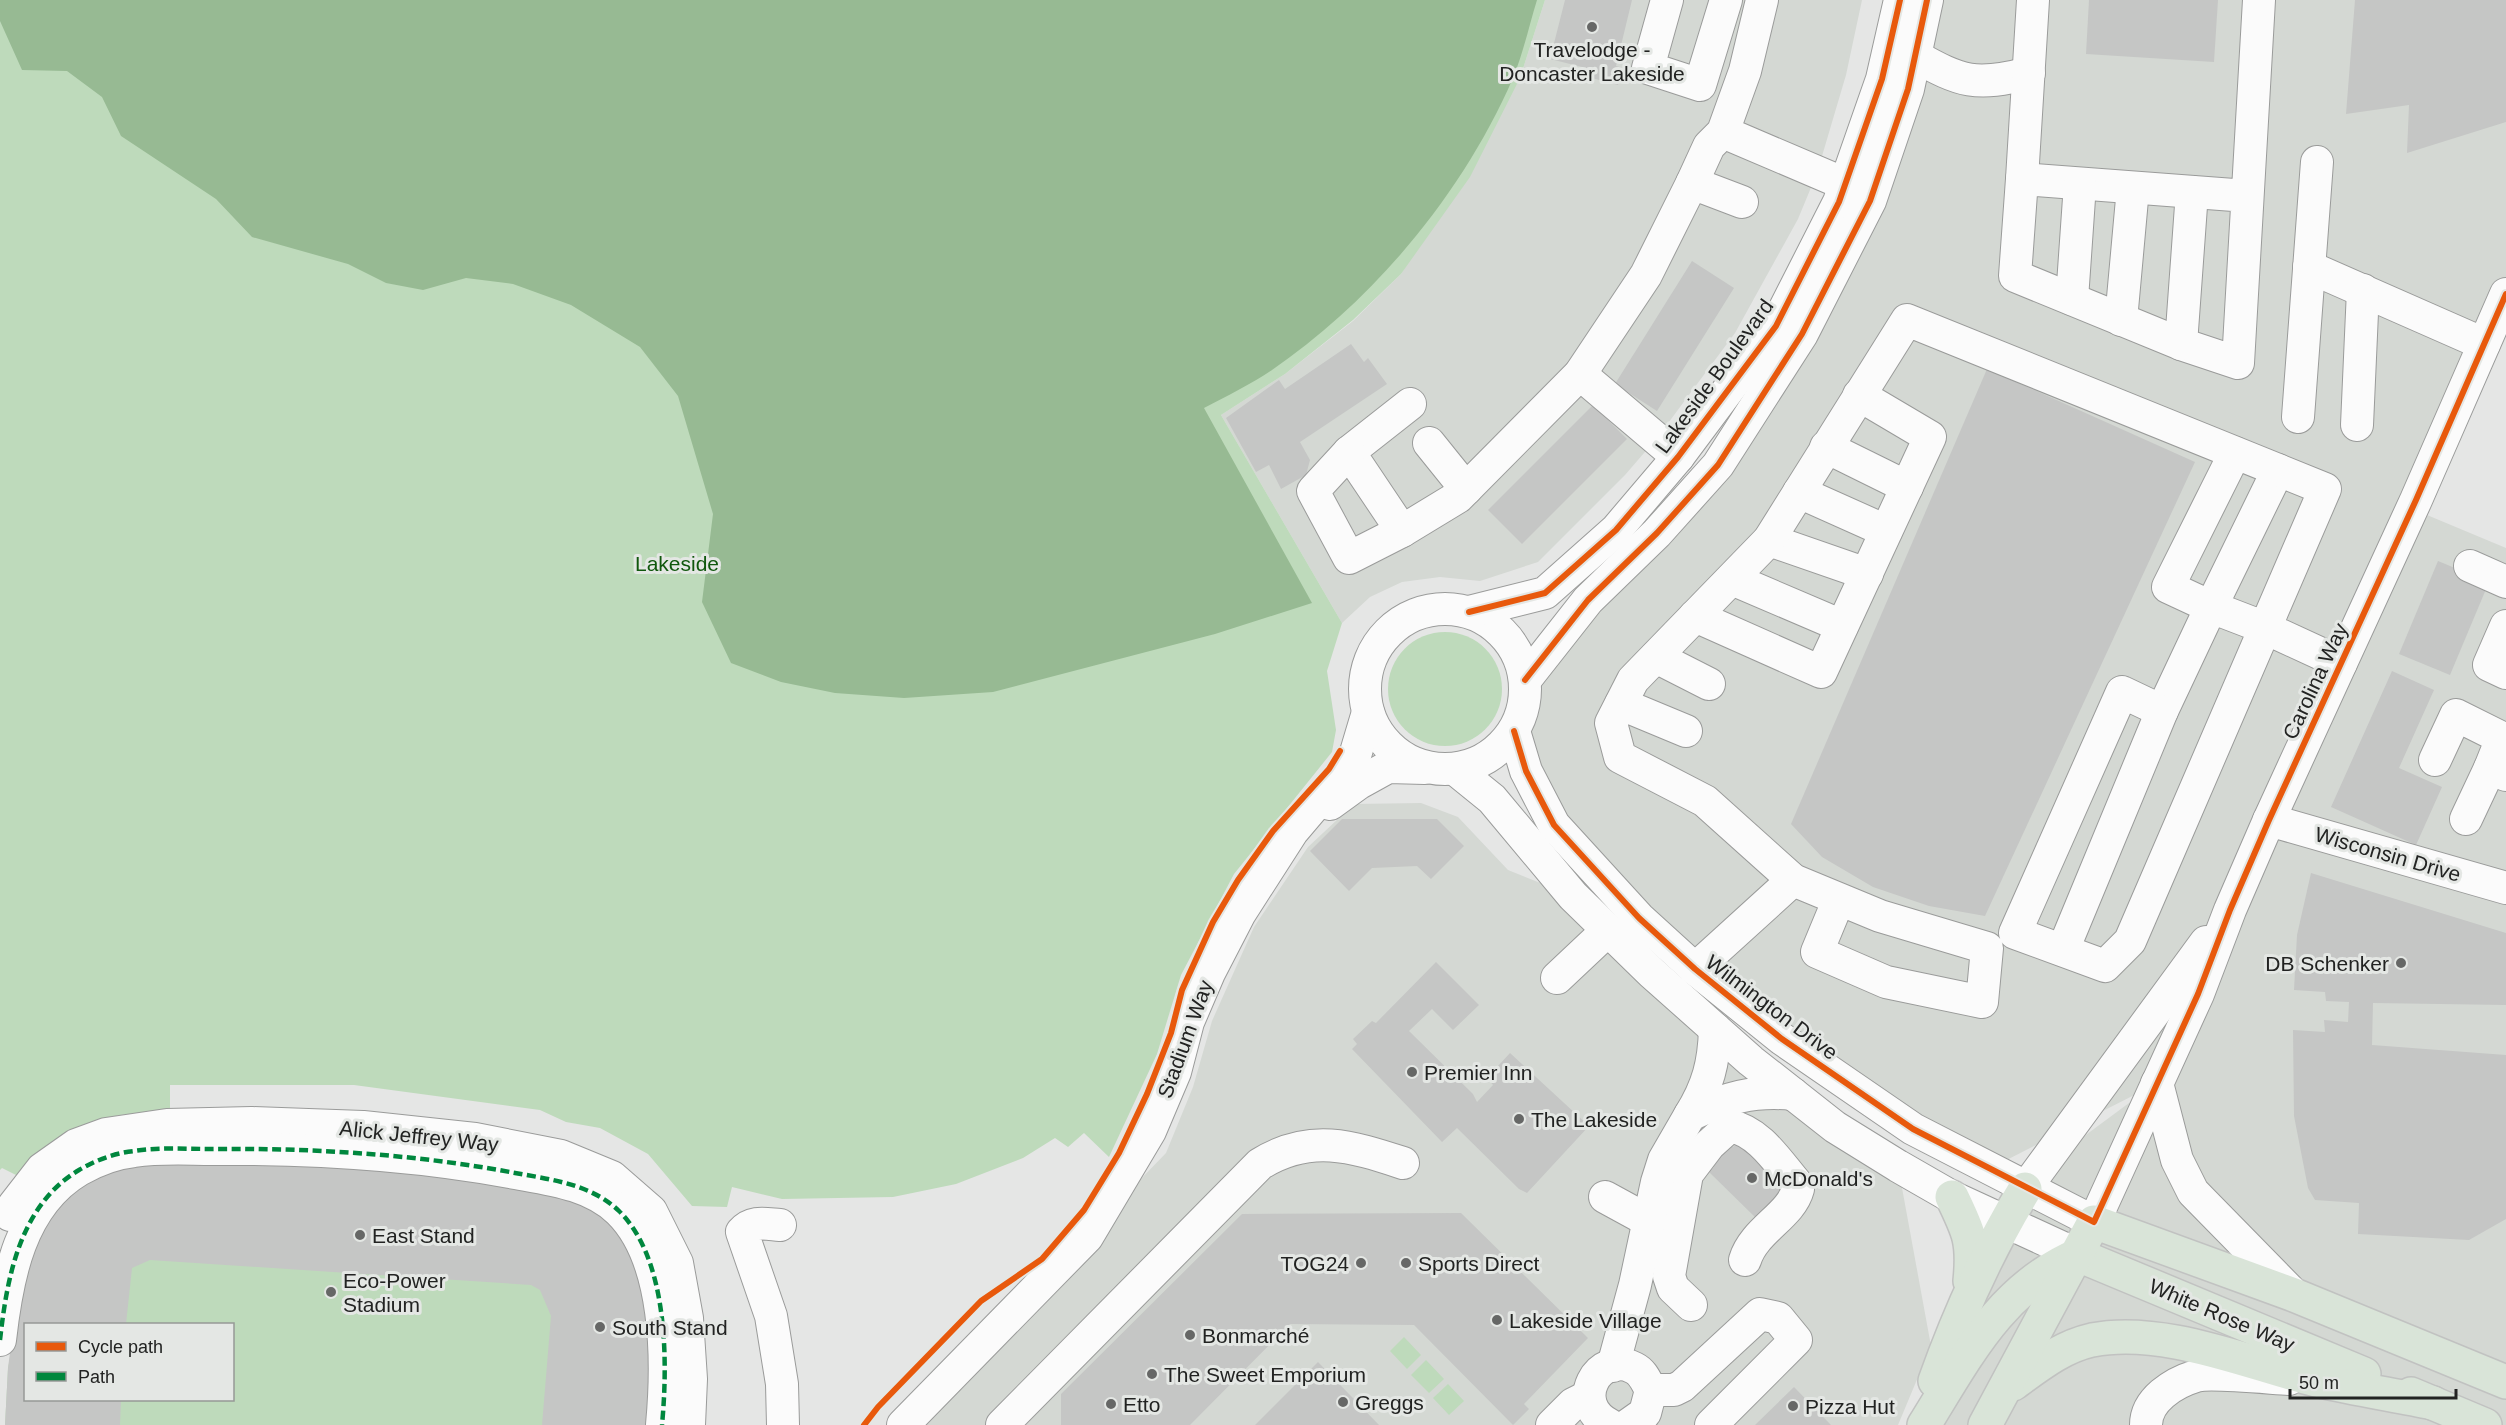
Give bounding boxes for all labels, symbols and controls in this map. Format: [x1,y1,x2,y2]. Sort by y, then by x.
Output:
marker: Travelodge - Doncaster Lakeside [1585,20,1599,34]
place label: Travelodge - Doncaster Lakeside [1499,38,1685,85]
street label: Lakeside Boulevard [1650,295,1778,457]
park label: Lakeside [635,552,719,575]
street label: Carolina Way [2278,619,2352,743]
street label: Wisconsin Drive [2312,822,2464,886]
street label: Wilmington Drive [1702,950,1842,1064]
place label: DB Schenker [2265,952,2389,975]
marker: DB Schenker [2394,956,2408,970]
street label: Stadium Way [1153,976,1217,1101]
place label: Premier Inn [1424,1061,1533,1084]
marker: Premier Inn [1405,1065,1419,1079]
place label: The Lakeside [1531,1108,1657,1131]
marker: The Lakeside [1512,1112,1526,1126]
street label: Alick Jeffrey Way [338,1116,500,1156]
place label: McDonald's [1764,1167,1873,1190]
marker: McDonald's [1745,1171,1759,1185]
place label: East Stand [372,1224,475,1247]
marker: East Stand [353,1228,367,1242]
place label: TOG24 [1281,1252,1349,1275]
place label: Sports Direct [1418,1252,1540,1275]
marker: TOG24 [1354,1256,1368,1270]
marker: Sports Direct [1399,1256,1413,1270]
place label: Eco-Power Stadium [343,1269,446,1316]
street label: White Rose Way [2146,1274,2299,1356]
marker: Eco-Power Stadium [324,1285,338,1299]
place label: Lakeside Village [1509,1309,1662,1332]
marker: Lakeside Village [1490,1313,1504,1327]
place label: South Stand [612,1316,728,1339]
marker: South Stand [593,1320,607,1334]
legend [24,1323,234,1401]
place label: Bonmarché [1202,1324,1309,1347]
marker: Bonmarché [1183,1328,1197,1342]
text: Cycle path [78,1337,163,1357]
scale bar [2290,1362,2456,1400]
place label: The Sweet Emporium [1164,1363,1366,1386]
text: Path [78,1367,115,1387]
marker: The Sweet Emporium [1145,1367,1159,1381]
text: 50 m [2299,1373,2339,1393]
place label: Greggs [1355,1391,1424,1414]
place label: Etto [1123,1393,1160,1416]
marker: Greggs [1336,1395,1350,1409]
place label: Pizza Hut [1805,1395,1895,1418]
marker: Etto [1104,1397,1118,1411]
marker: Pizza Hut [1786,1399,1800,1413]

